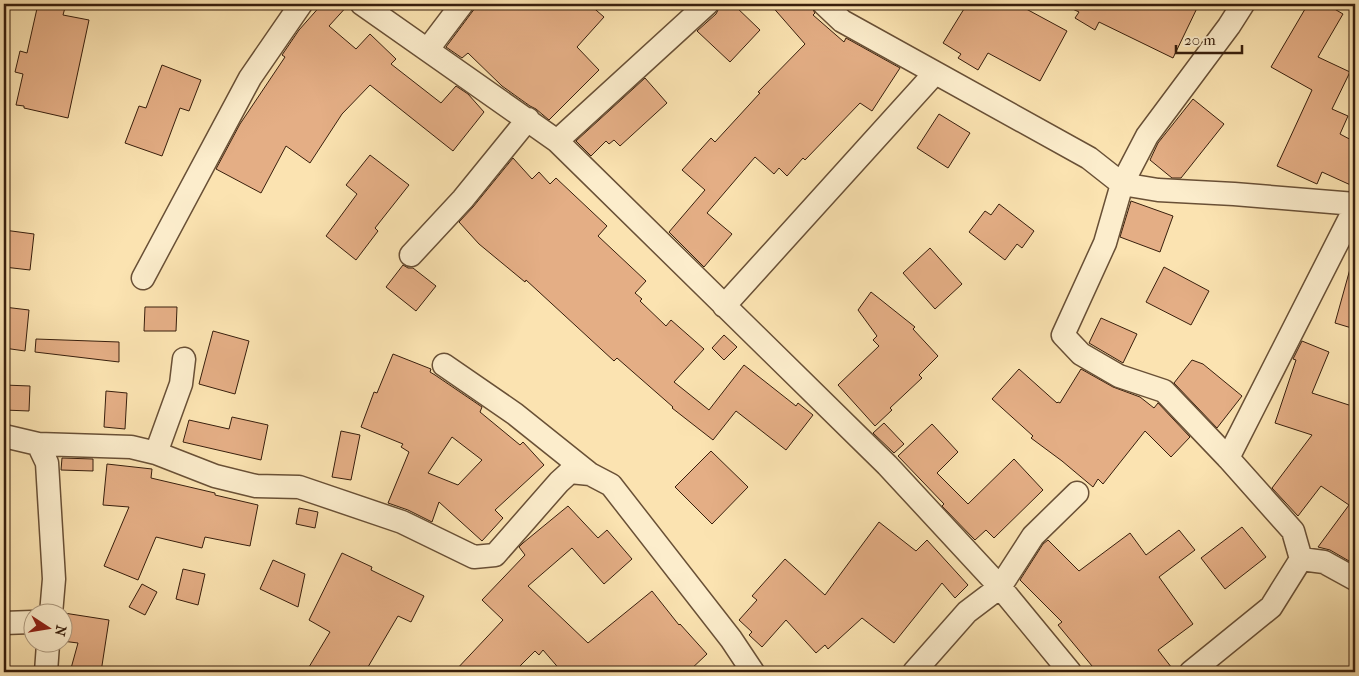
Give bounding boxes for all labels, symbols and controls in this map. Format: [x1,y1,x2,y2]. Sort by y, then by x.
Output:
scale bar [1176,22,1243,54]
text: 20 m [1184,31,1216,49]
north arrow [22,604,72,654]
text: N [51,624,70,638]

